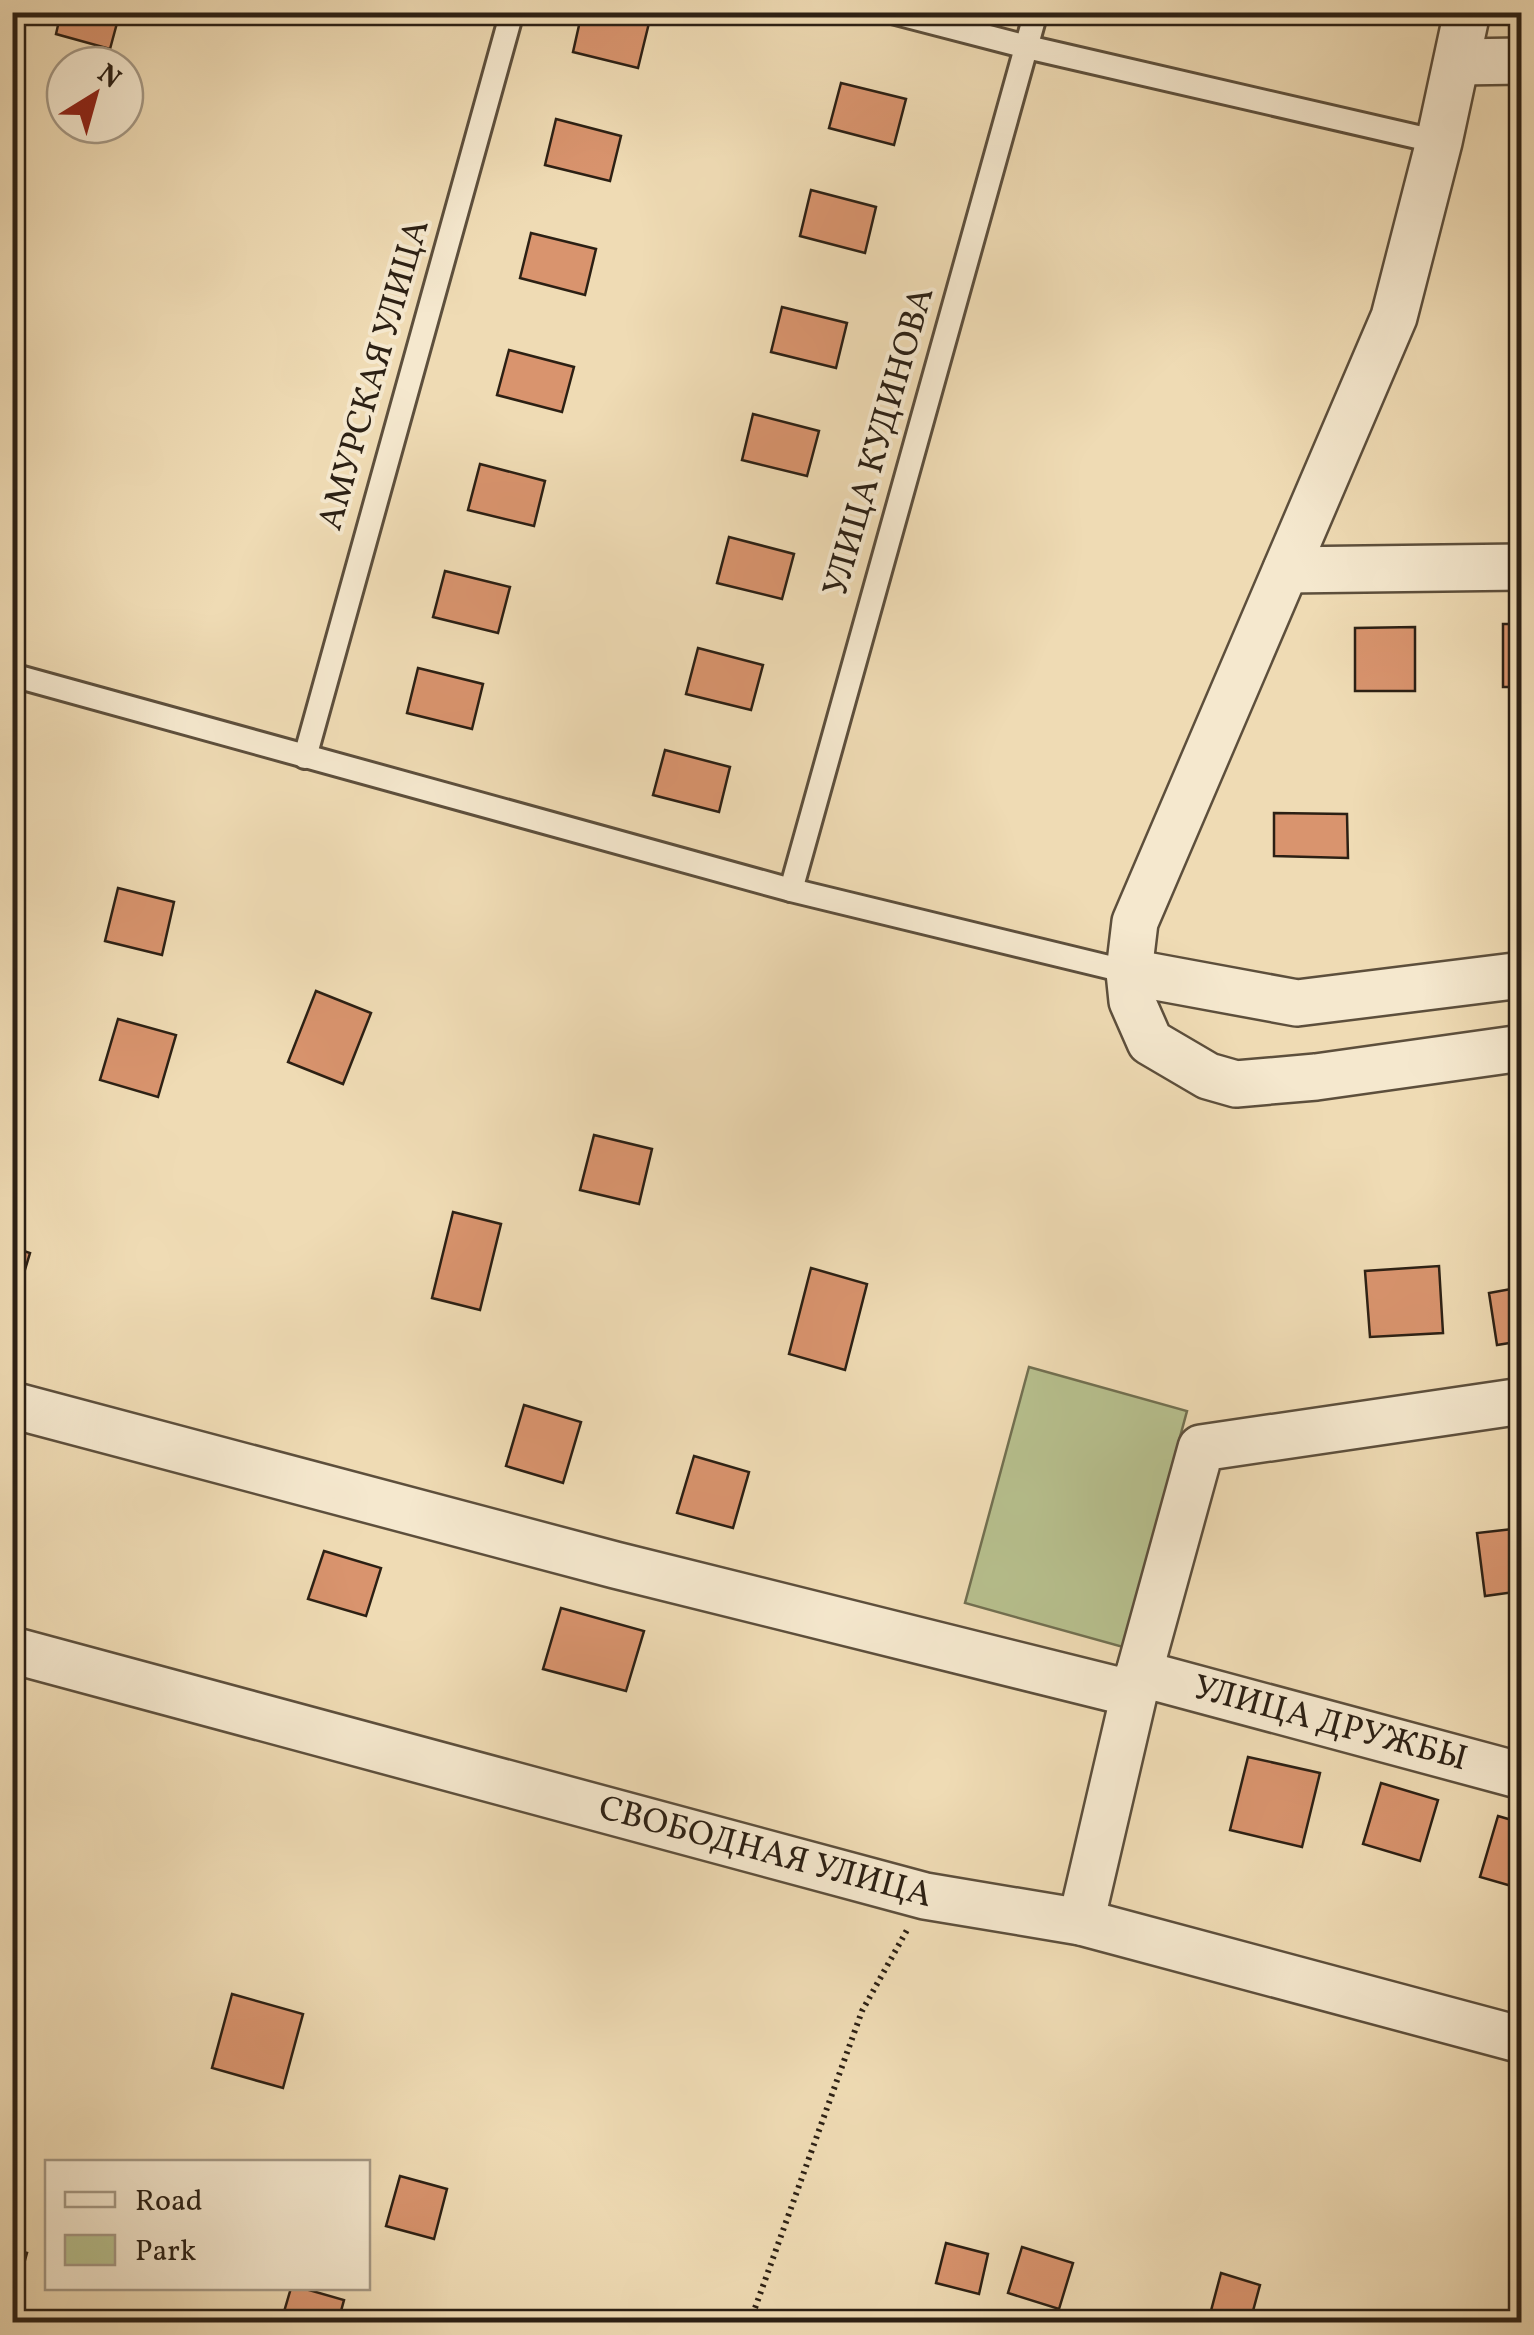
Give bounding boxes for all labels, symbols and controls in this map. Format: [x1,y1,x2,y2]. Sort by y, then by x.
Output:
north arrow [45,45,145,145]
text: N [89,55,128,99]
street label: АМУРСКАЯ УЛИЦА [308,214,442,536]
street label: УЛИЦА КУДИНОВА [813,282,947,602]
street label: УЛИЦА ДРУЖБЫ [1188,1665,1472,1784]
street label: СВОБОДНАЯ УЛИЦА [593,1785,937,1921]
legend [45,2160,370,2290]
text: Road [135,2181,203,2223]
text: Park [135,2231,196,2273]

